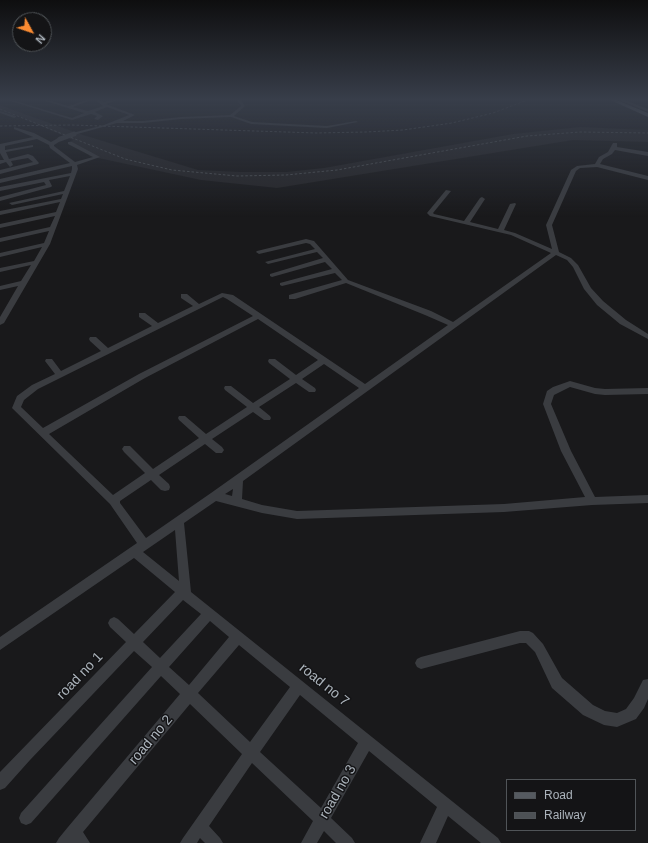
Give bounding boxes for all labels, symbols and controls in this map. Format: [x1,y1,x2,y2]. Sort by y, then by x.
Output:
north arrow [12,12,52,52]
text: N [33,32,48,46]
street label: road no 1 [53,649,107,703]
street label: road no 7 [296,660,352,710]
street label: road no 2 [126,712,176,768]
street label: road no 3 [316,762,360,822]
legend [506,779,636,831]
text: Road [544,788,573,802]
text: Railway [544,808,586,822]

